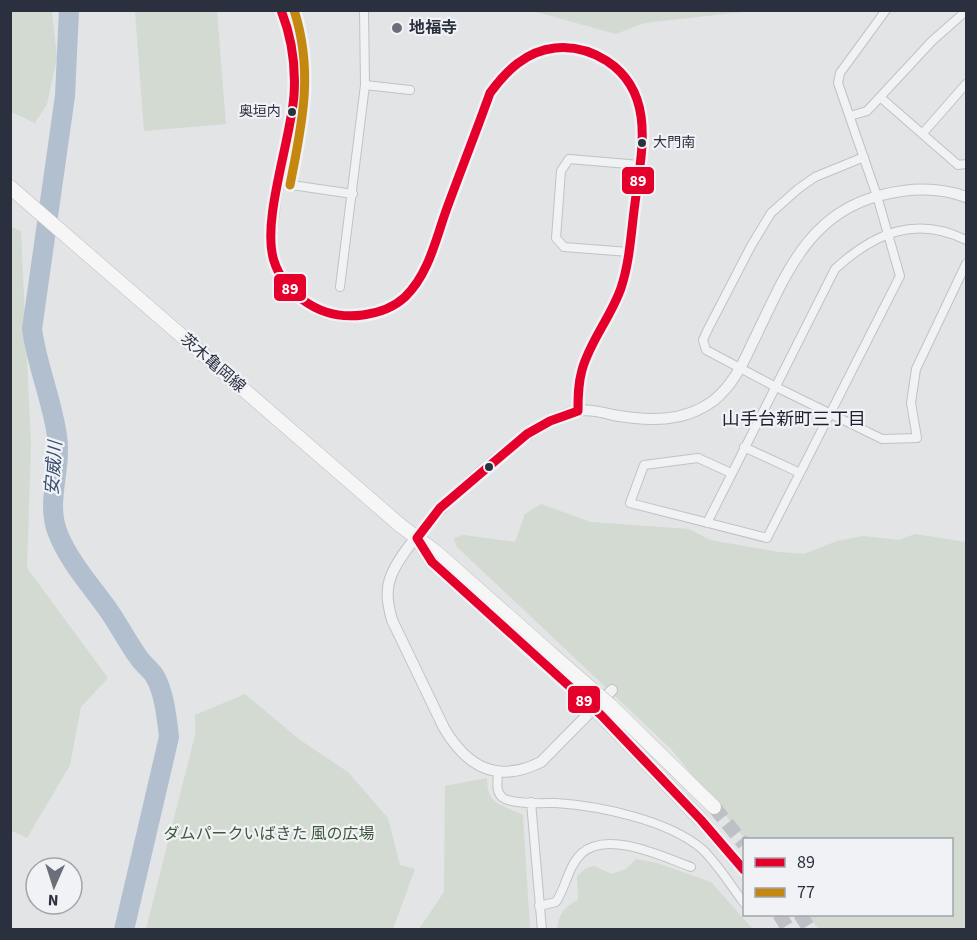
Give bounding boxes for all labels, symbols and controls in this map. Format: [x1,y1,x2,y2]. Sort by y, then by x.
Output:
place label: 地福寺 [409,17,457,39]
marker: 地福寺 [390,21,404,35]
place label: 奥垣内 [239,102,281,122]
marker: 奥垣内 [286,106,298,118]
place label: 大門南 [653,133,695,153]
marker: 大門南 [636,137,648,149]
line badge: 89 [621,166,655,195]
text: 89 [630,170,646,192]
line badge: 89 [273,273,307,302]
text: 89 [282,278,298,300]
street label: 茨木亀岡線 [176,328,250,398]
district label: 山手台新町三丁目 [722,407,866,432]
water label: 安威川 [40,438,68,496]
unlabelled marker [483,461,495,473]
line badge: 89 [567,685,601,714]
text: 89 [576,690,592,712]
park label: ダムパークいばきた 風の広場 [163,823,375,845]
legend [743,838,953,916]
text: 89 [797,850,815,875]
north arrow [24,856,84,916]
text: 77 [797,880,815,905]
text: N [47,889,59,911]

